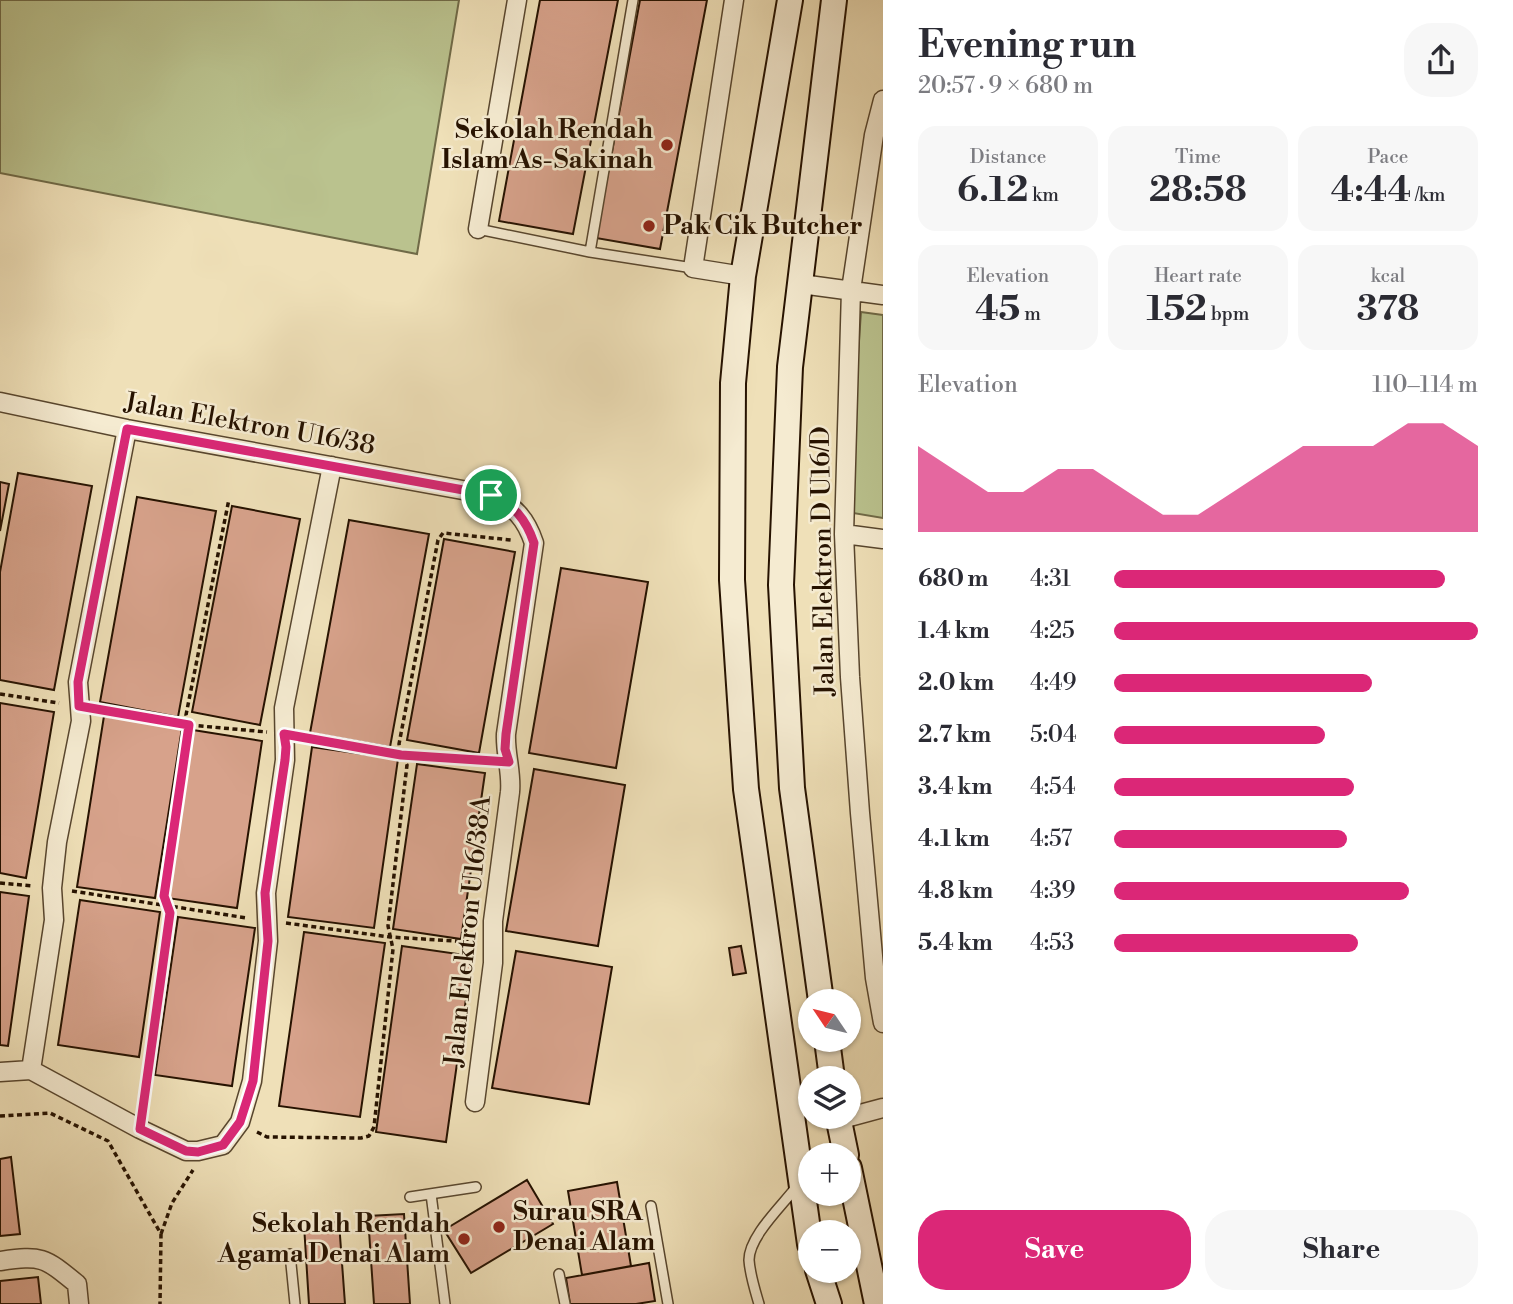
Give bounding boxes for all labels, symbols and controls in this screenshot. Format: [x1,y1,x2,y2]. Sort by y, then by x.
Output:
text: Evening run [918,22,1136,69]
button: share [1404,23,1478,97]
text: 20:57 · 9 × 680 m [918,72,1093,100]
place label: Sekolah Rendah Islam As-Sakinah [441,114,653,176]
marker: Sekolah Rendah Islam As-Sakinah [659,137,675,153]
text: Distance [970,145,1046,169]
text: Time [1175,145,1221,169]
text: Pace [1368,145,1408,169]
text: 6.12 [957,169,1028,212]
text: 28:58 [1149,169,1247,212]
text: 4:44 [1331,169,1411,212]
text: km [1028,183,1059,207]
text: /km [1411,183,1445,207]
place label: Pak Cik Butcher [663,210,863,242]
marker: Pak Cik Butcher [641,218,657,234]
text: Elevation [967,264,1049,288]
text: Heart rate [1154,264,1242,288]
text: kcal [1371,264,1405,288]
text: 45 [975,288,1020,331]
text: 152 [1147,288,1207,331]
text: 378 [1357,288,1419,331]
text: m [1020,302,1041,326]
text: bpm [1207,302,1249,326]
text: Elevation [918,371,1018,399]
text: 110–114 m [1372,371,1478,399]
street label: Jalan Elektron U16/38 [121,386,378,462]
street label: Jalan Elektron D U16/D [805,426,841,697]
pin [461,465,521,525]
icon: arrive [472,476,510,514]
text: 680 m [918,565,988,593]
text: 4:31 [1030,565,1071,593]
text: 1.4 km [918,617,990,645]
text: 4:25 [1030,617,1075,645]
text: 2.0 km [918,669,994,697]
text: 4:49 [1030,669,1077,697]
text: 2.7 km [918,721,991,749]
text: 5:04 [1030,721,1077,749]
text: 3.4 km [918,773,992,801]
text: 4:54 [1030,773,1076,801]
street label: Jalan Elektron U16/38A [438,793,498,1069]
text: 4.1 km [918,825,990,853]
text: 4:57 [1030,825,1072,853]
text: 4.8 km [918,877,993,905]
text: 4:39 [1030,877,1076,905]
text: 5.4 km [918,929,993,957]
text: 4:53 [1030,929,1074,957]
north arrow [798,989,861,1052]
map controls [798,989,861,1283]
button: layers [798,1066,861,1129]
button: + [798,1143,861,1206]
place label: Surau SRA Denai Alam [513,1196,655,1258]
place label: Sekolah Rendah Agama Denai Alam [217,1208,450,1270]
button: Save [918,1210,1191,1290]
button: Share [1205,1210,1478,1290]
marker: Surau SRA Denai Alam [491,1219,507,1235]
button: − [798,1220,861,1283]
marker: Sekolah Rendah Agama Denai Alam [456,1231,472,1247]

